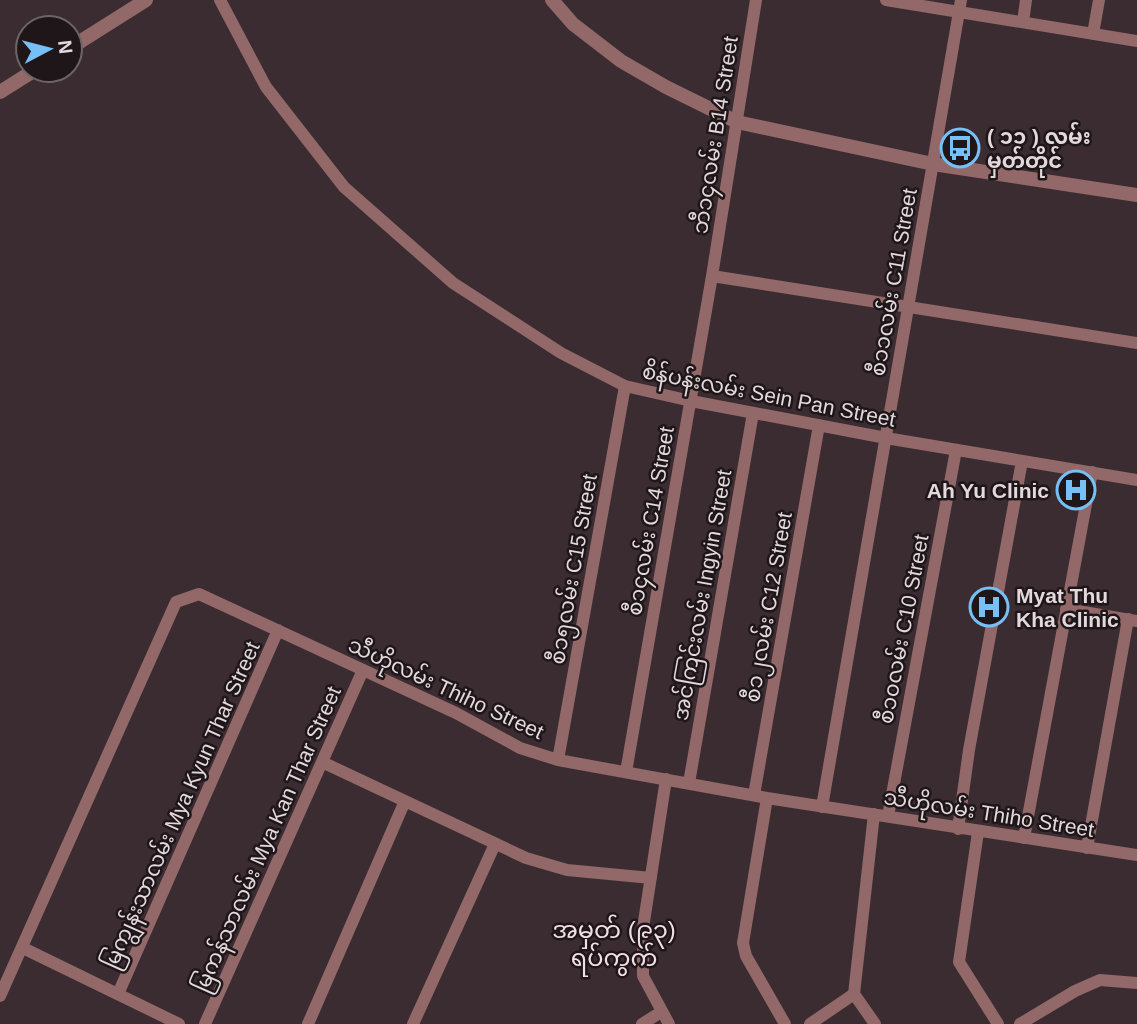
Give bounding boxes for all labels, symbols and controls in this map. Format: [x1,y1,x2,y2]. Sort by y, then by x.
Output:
north arrow [14,14,84,84]
street label: ဘီ၁၄လမ်း B14 Street [684,34,748,236]
text: N [54,39,77,55]
place label: ( ၁၁ ) လမ်း မှတ်တိုင် [987,121,1091,178]
bus stop icon: ( ၁၁ ) လမ်း မှတ်တိုင် [939,127,981,169]
street label: စီ၁၁လမ်း C11 Street [861,186,921,378]
street label: စိန်ပန်းလမ်း Sein Pan Street [639,355,899,437]
street label: စီ၁၄လမ်း C14 Street [618,424,684,618]
street label: အင်ကြင်းလမ်း Ingyin Street [665,467,741,723]
hospital icon: Ah Yu Clinic [1055,469,1097,511]
street label: စီ၁၅လမ်း C15 Street [541,471,607,667]
place label: Ah Yu Clinic [927,479,1049,502]
street label: စီ၁၂လမ်း C12 Street [736,509,802,705]
street label: စီ၁၀လမ်း C10 Street [869,532,933,726]
place label: Myat Thu Kha Clinic [1016,584,1119,631]
hospital icon: Myat Thu Kha Clinic [968,586,1010,628]
street label: သီဟိုလမ်း Thiho Street [342,629,549,749]
street label: မြကျွန်းသာလမ်း Mya Kyun Thar Street [95,636,271,975]
street label: မြကန်သာလမ်း Mya Kan Thar Street [185,681,351,998]
street label: သီဟိုလမ်း Thiho Street [881,781,1097,847]
district label: အမှတ် (၉၃) ရပ်ကွက် [552,914,676,977]

